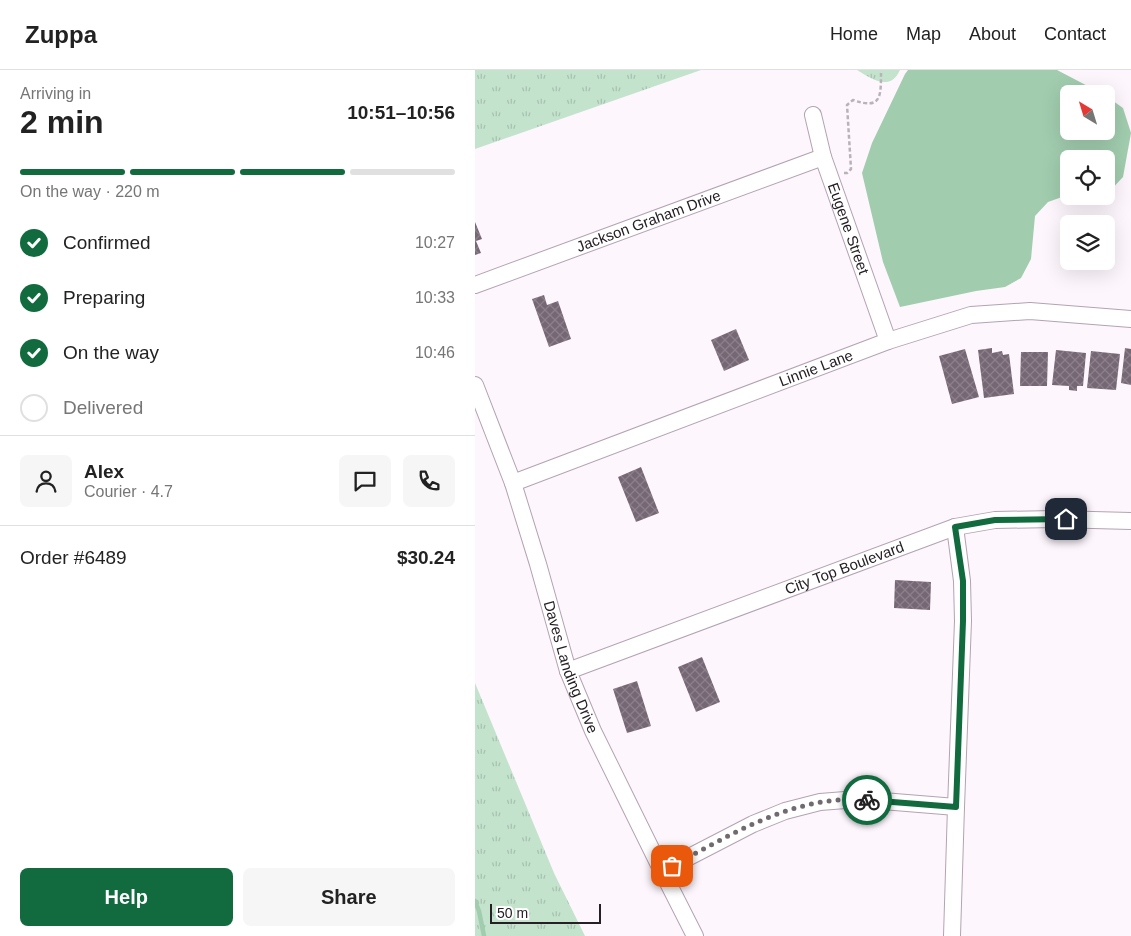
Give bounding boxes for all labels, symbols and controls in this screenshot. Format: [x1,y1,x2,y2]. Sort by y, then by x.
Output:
text: Zuppa [25,21,97,48]
text: Home [830,24,878,44]
text: Map [906,24,941,44]
text: About [969,24,1016,44]
text: Contact [1044,24,1106,44]
text: Arriving in [20,85,91,102]
north arrow [1060,85,1115,140]
map controls [1060,85,1115,270]
text: 10:51–10:56 [347,102,455,123]
text: 2 min [20,104,104,140]
button: locate [1060,150,1115,205]
street label: Eugene Street [825,180,873,277]
text: On the way · 220 m [20,183,160,200]
street label: Jackson Graham Drive [574,186,723,255]
button: layers [1060,215,1115,270]
icon: check [20,229,48,257]
text: Confirmed [63,232,151,253]
text: 10:27 [415,234,455,251]
icon: check [20,284,48,312]
text: Preparing [63,287,145,308]
text: 10:33 [415,289,455,306]
icon: check [20,339,48,367]
text: On the way [63,342,159,363]
text: 10:46 [415,344,455,361]
street label: Linnie Lane [777,346,855,389]
text: Delivered [63,397,143,418]
button: person [20,455,72,507]
button: chat [339,455,391,507]
button: phone [403,455,455,507]
text: Alex [84,461,124,482]
text: Courier · 4.7 [84,483,173,500]
pin [1045,498,1087,540]
icon: home [1052,505,1080,533]
street label: City Top Boulevard [782,538,906,598]
text: Order #6489 [20,547,127,568]
text: $30.24 [397,547,455,568]
street label: Daves Landing Drive [541,599,602,736]
courier [842,775,892,825]
icon: bike [853,786,881,814]
pin [651,845,693,887]
icon: bag [658,852,686,880]
button: Help [20,868,233,926]
button: Share [243,868,455,926]
scale bar [490,901,601,924]
text: 50 m [497,905,528,921]

